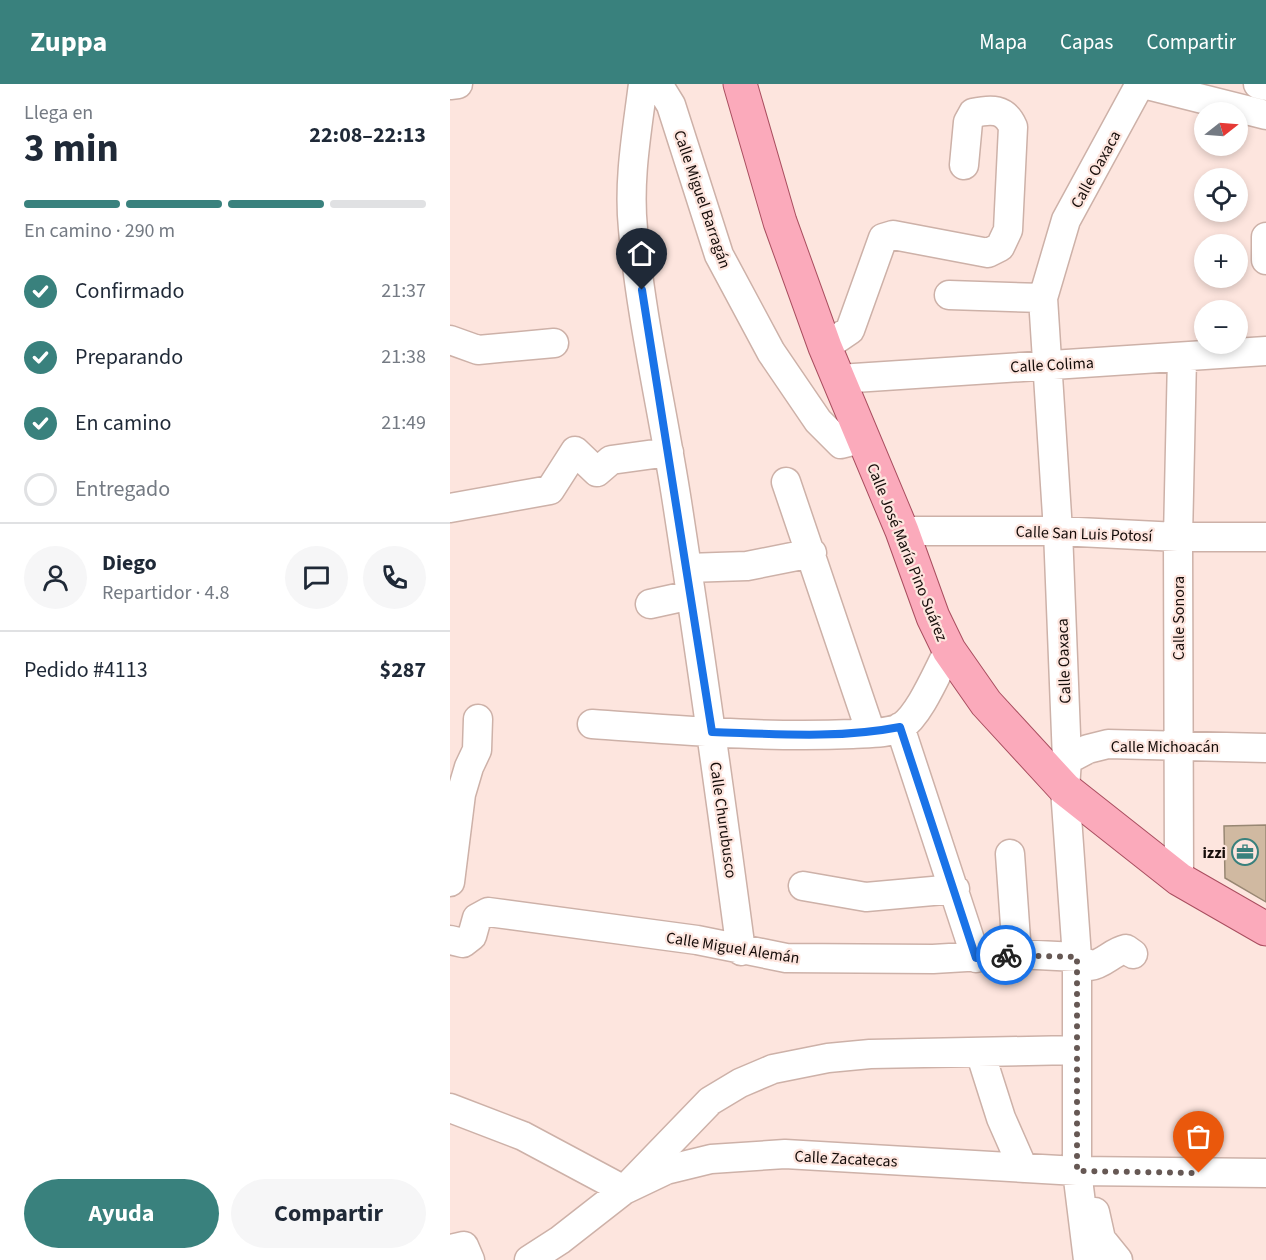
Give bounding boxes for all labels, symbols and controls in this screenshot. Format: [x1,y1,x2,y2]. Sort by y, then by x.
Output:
text: Zuppa [30,22,107,62]
text: Mapa [979,27,1027,57]
text: Capas [1060,27,1113,57]
text: Compartir [1146,27,1236,57]
text: Llega en [24,99,93,127]
north arrow [1194,102,1248,156]
map controls [1194,102,1248,354]
text: 22:08–22:13 [309,119,426,151]
text: 3 min [24,121,119,177]
street label: Calle Miguel Barragán [668,127,736,271]
street label: Calle Oaxaca [1066,127,1126,212]
button: locate [1194,168,1248,222]
text: En camino · 290 m [24,217,175,245]
pin [616,228,667,290]
button: + [1194,234,1248,288]
icon: home [625,237,658,270]
icon: check [24,275,57,308]
text: Confirmado [75,275,184,307]
text: 21:37 [381,277,426,305]
button: − [1194,300,1248,354]
icon: check [24,341,57,374]
text: Preparando [75,341,183,373]
text: 21:38 [381,343,426,371]
street label: Calle Colima [1010,352,1094,378]
icon: check [24,407,57,440]
text: En camino [75,407,172,439]
text: 21:49 [381,409,426,437]
street label: Calle José María Pino Suárez [861,460,953,645]
text: Entregado [75,473,170,505]
street label: Calle San Luis Potosí [1015,521,1154,547]
button: person [24,546,87,609]
button: chat [285,546,348,609]
button: phone [363,546,426,609]
text: Diego [102,547,157,579]
street label: Calle Sonora [1168,576,1190,660]
text: Repartidor · 4.8 [102,579,229,607]
street label: Calle Oaxaca [1052,618,1076,704]
text: Pedido #4113 [24,654,148,686]
text: $287 [380,654,426,686]
street label: Calle Michoacán [1111,736,1219,758]
street label: Calle Churubusco [704,761,742,880]
office icon: izzi [1230,837,1260,867]
place label: izzi [1202,842,1226,864]
courier [976,925,1036,985]
street label: Calle Miguel Alemán [665,927,801,969]
icon: bike [990,939,1023,972]
pin [1173,1111,1224,1173]
icon: bag [1182,1120,1215,1153]
street label: Calle Zacatecas [794,1145,898,1173]
button: Ayuda [24,1179,219,1248]
button: Compartir [231,1179,426,1248]

